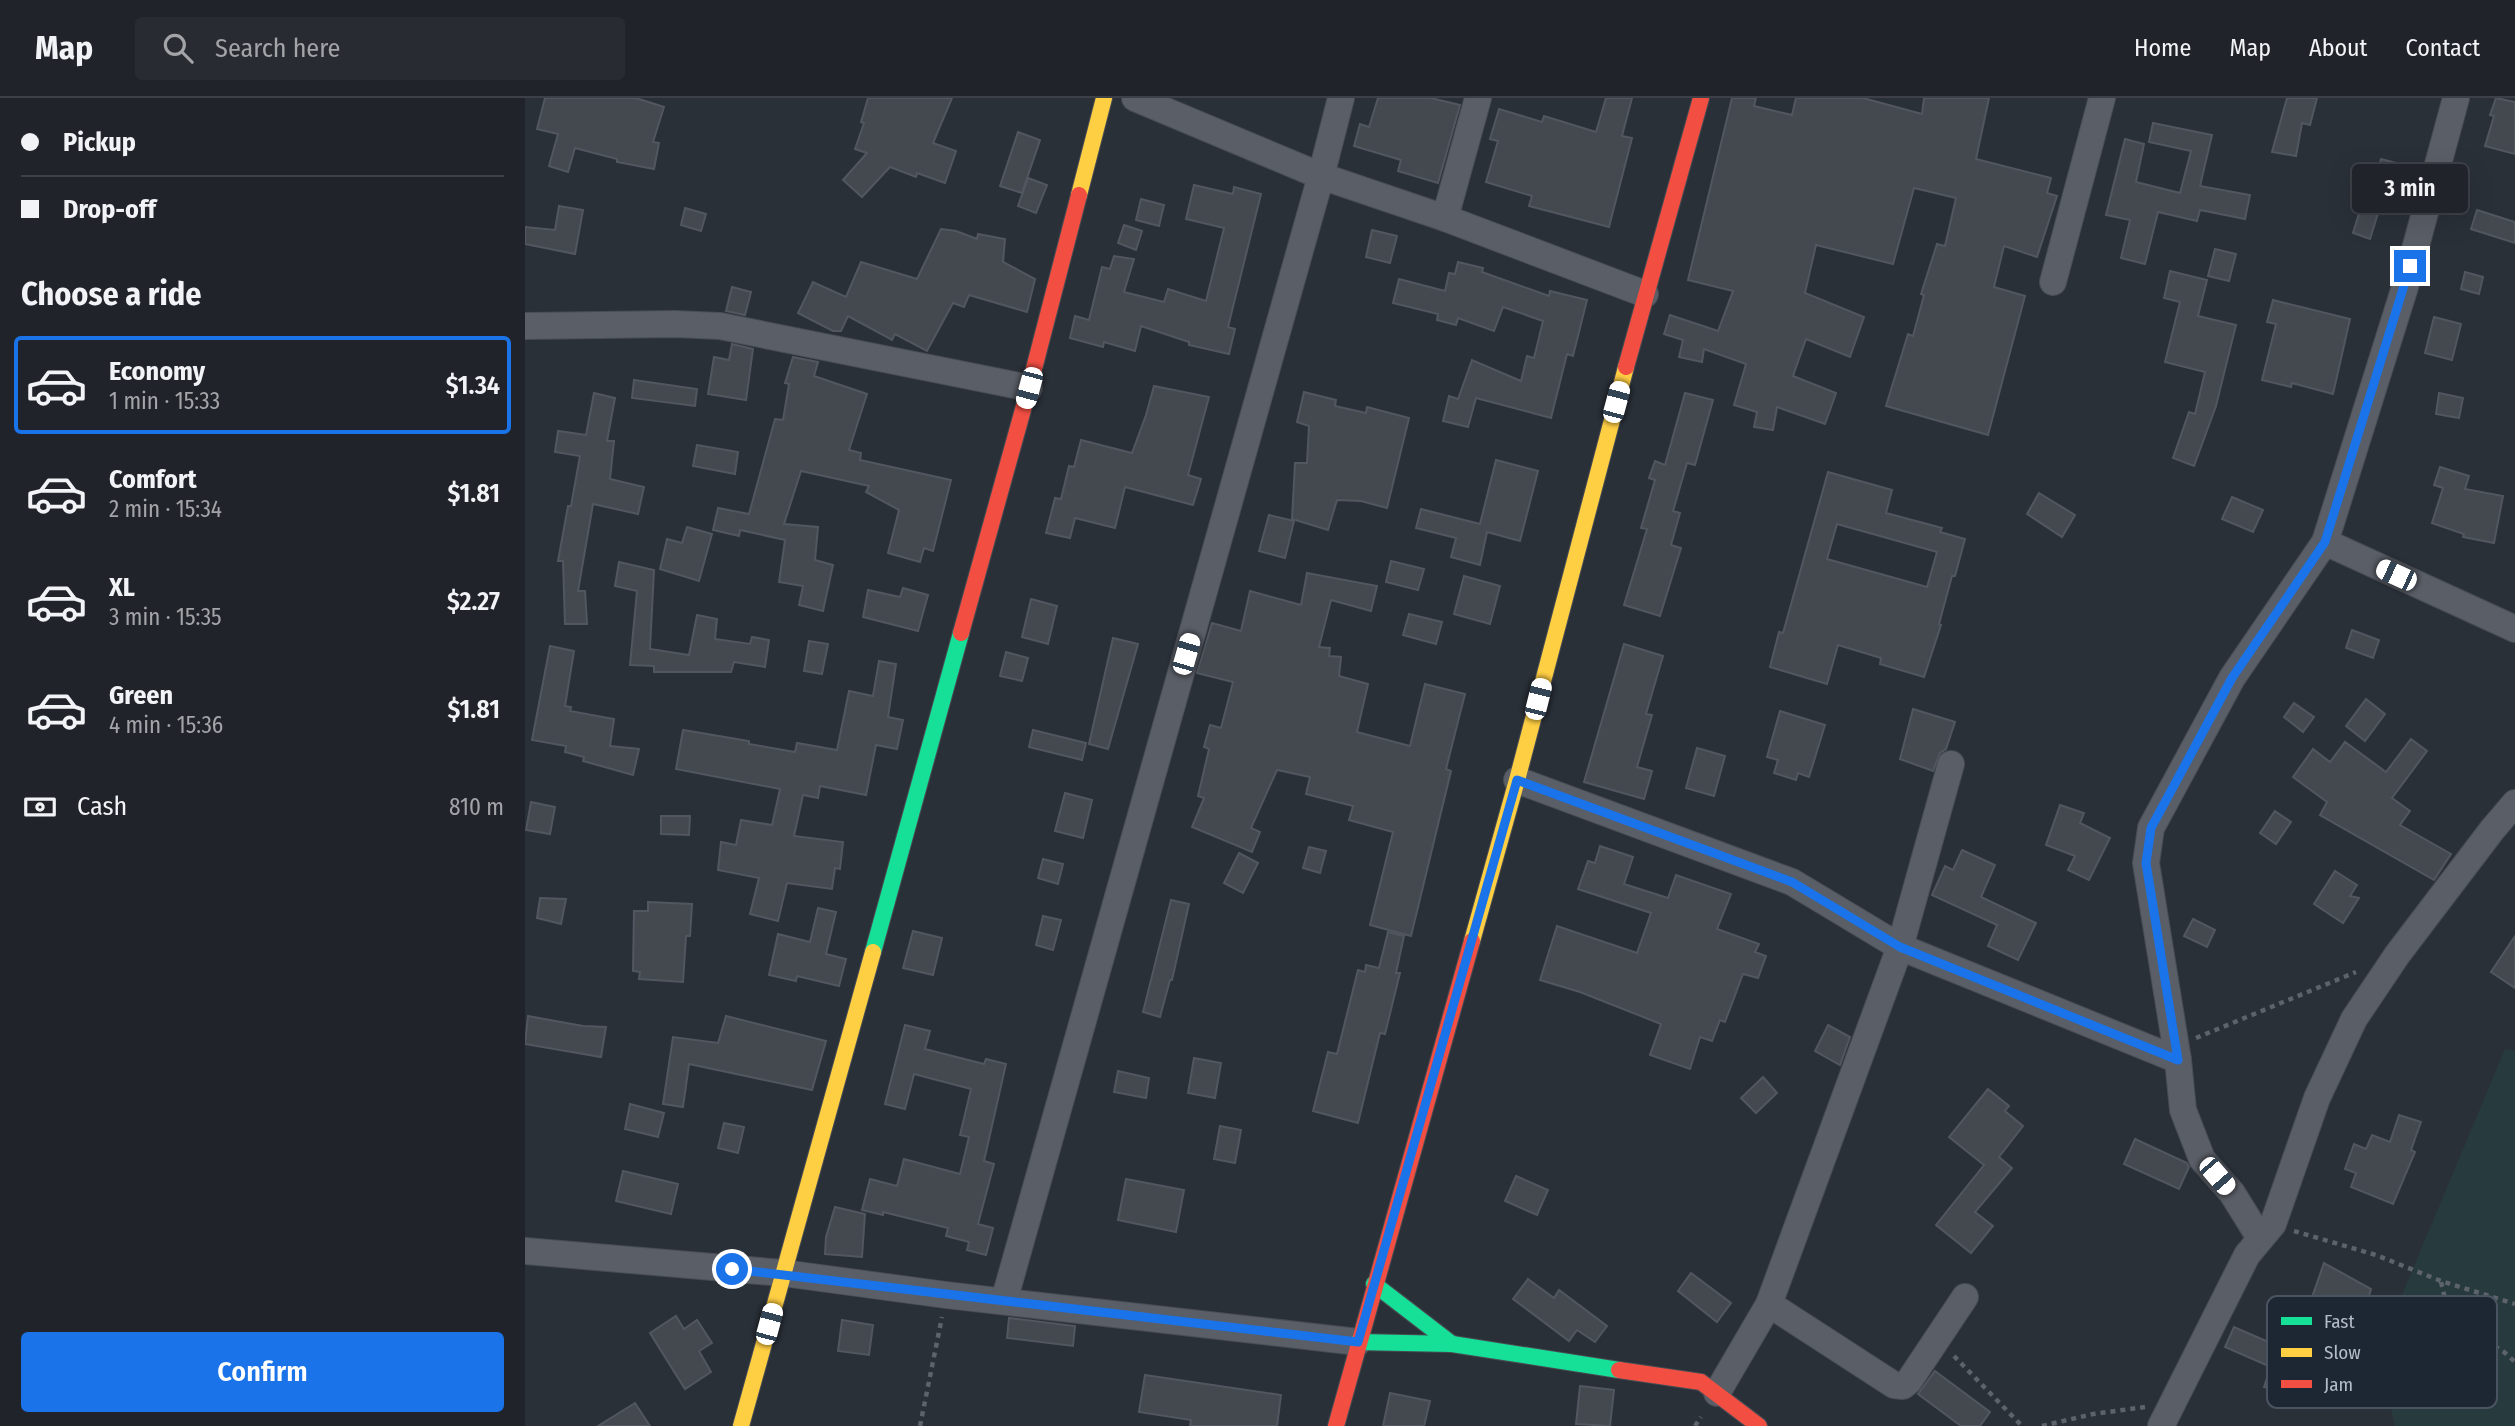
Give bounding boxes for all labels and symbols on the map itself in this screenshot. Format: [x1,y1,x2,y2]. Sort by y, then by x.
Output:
callout: 3 min [2352,164,2468,214]
route end [2394,250,2426,282]
car [1014,365,1045,411]
car [1601,379,1632,425]
car [2373,557,2420,593]
car [1171,631,1202,677]
car [1523,676,1554,722]
car [2196,1153,2239,1199]
route start [716,1253,748,1285]
legend [2267,1296,2497,1408]
car [754,1301,785,1347]
text: Fast [2324,1310,2355,1333]
text: Slow [2324,1341,2361,1364]
text: Jam [2324,1373,2353,1396]

